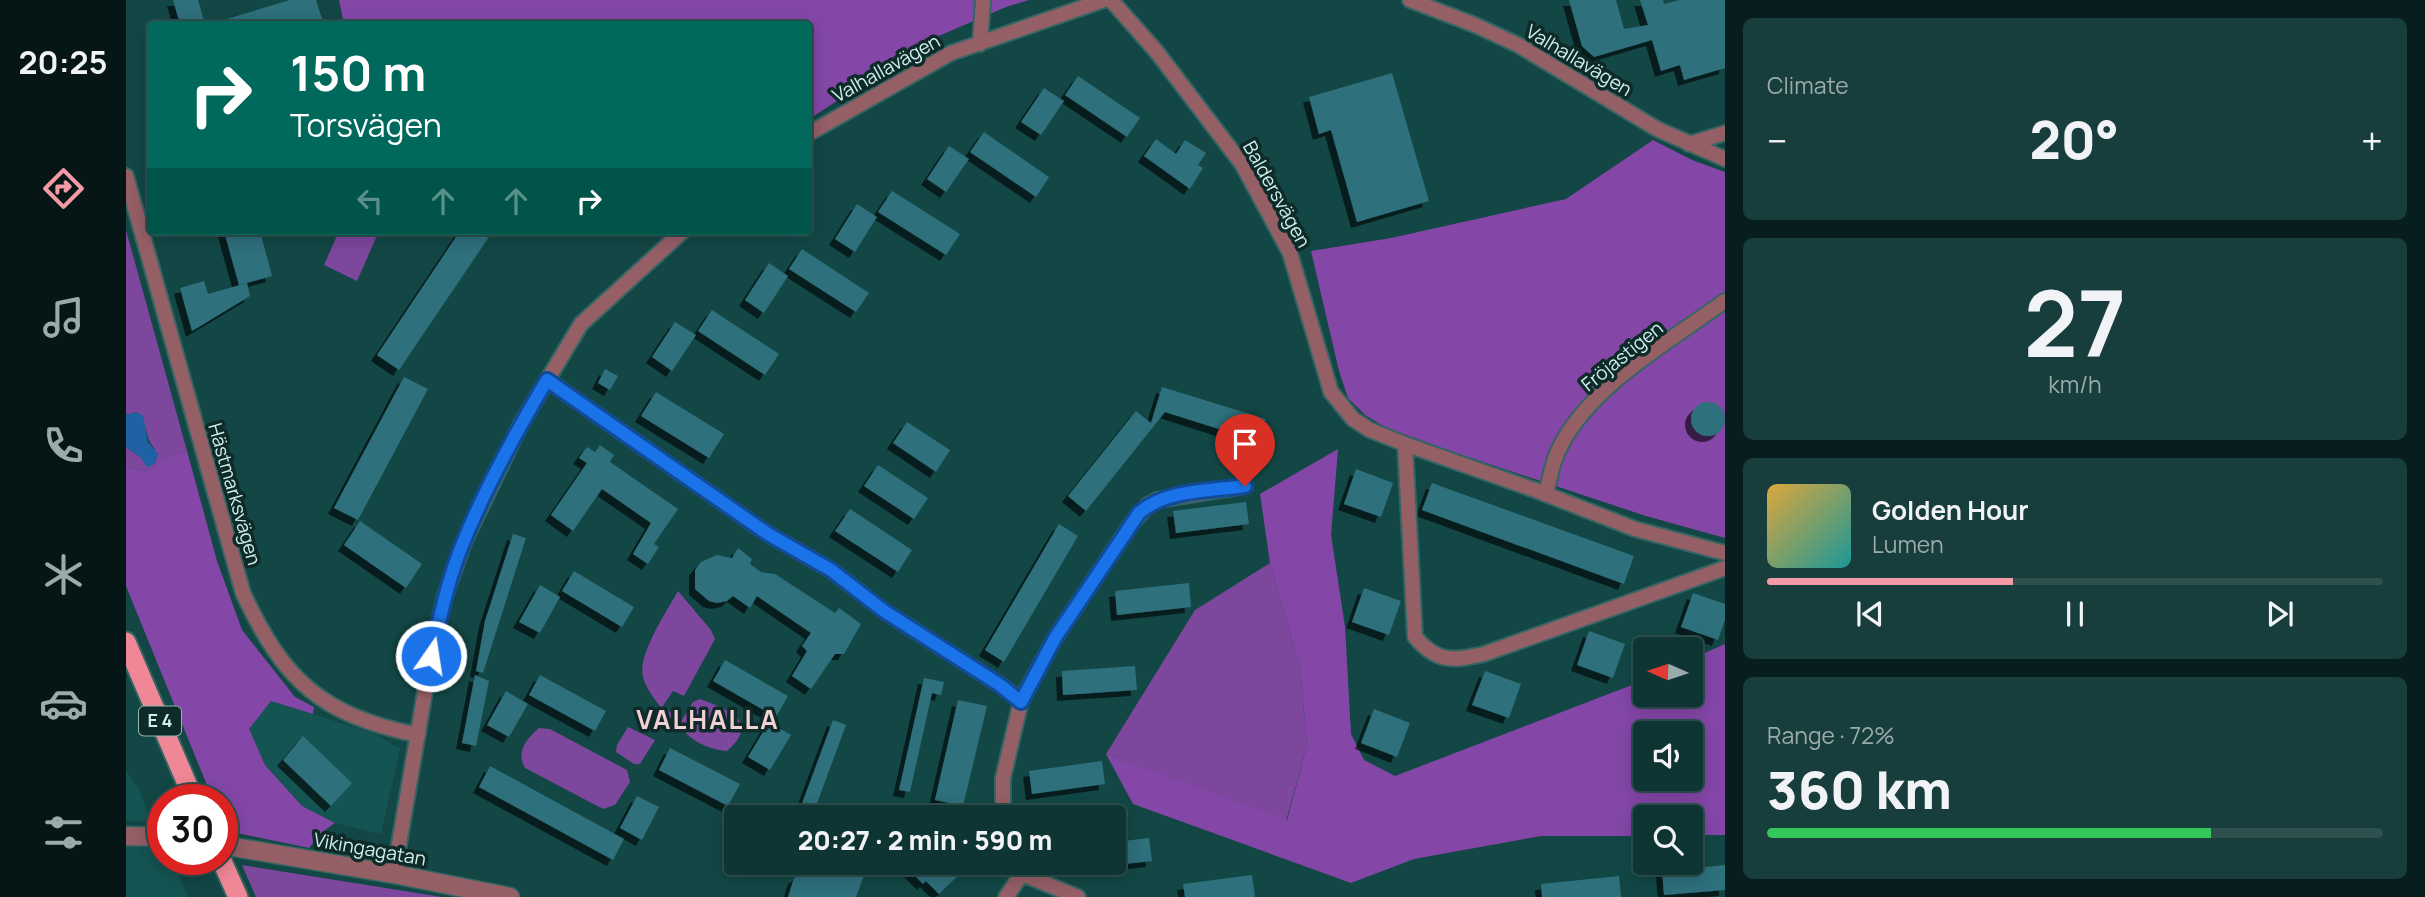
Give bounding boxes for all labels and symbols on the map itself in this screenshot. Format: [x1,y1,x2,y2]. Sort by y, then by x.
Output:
street label: Valhallavägen [1521,18,1637,102]
street label: Valhallavägen [827,28,945,108]
street label: Baldersvägen [1237,136,1317,252]
street label: Fröjastigen [1576,315,1668,397]
pin [1215,414,1275,486]
street label: Hästmarksvägen [202,420,268,568]
position arrow [394,619,468,693]
north arrow [1633,637,1703,707]
district label: VALHALLA [636,701,780,737]
road number: E 4 [139,706,181,736]
speed limit sign: 30 [147,784,238,875]
street label: Vikingagatan [312,826,428,872]

